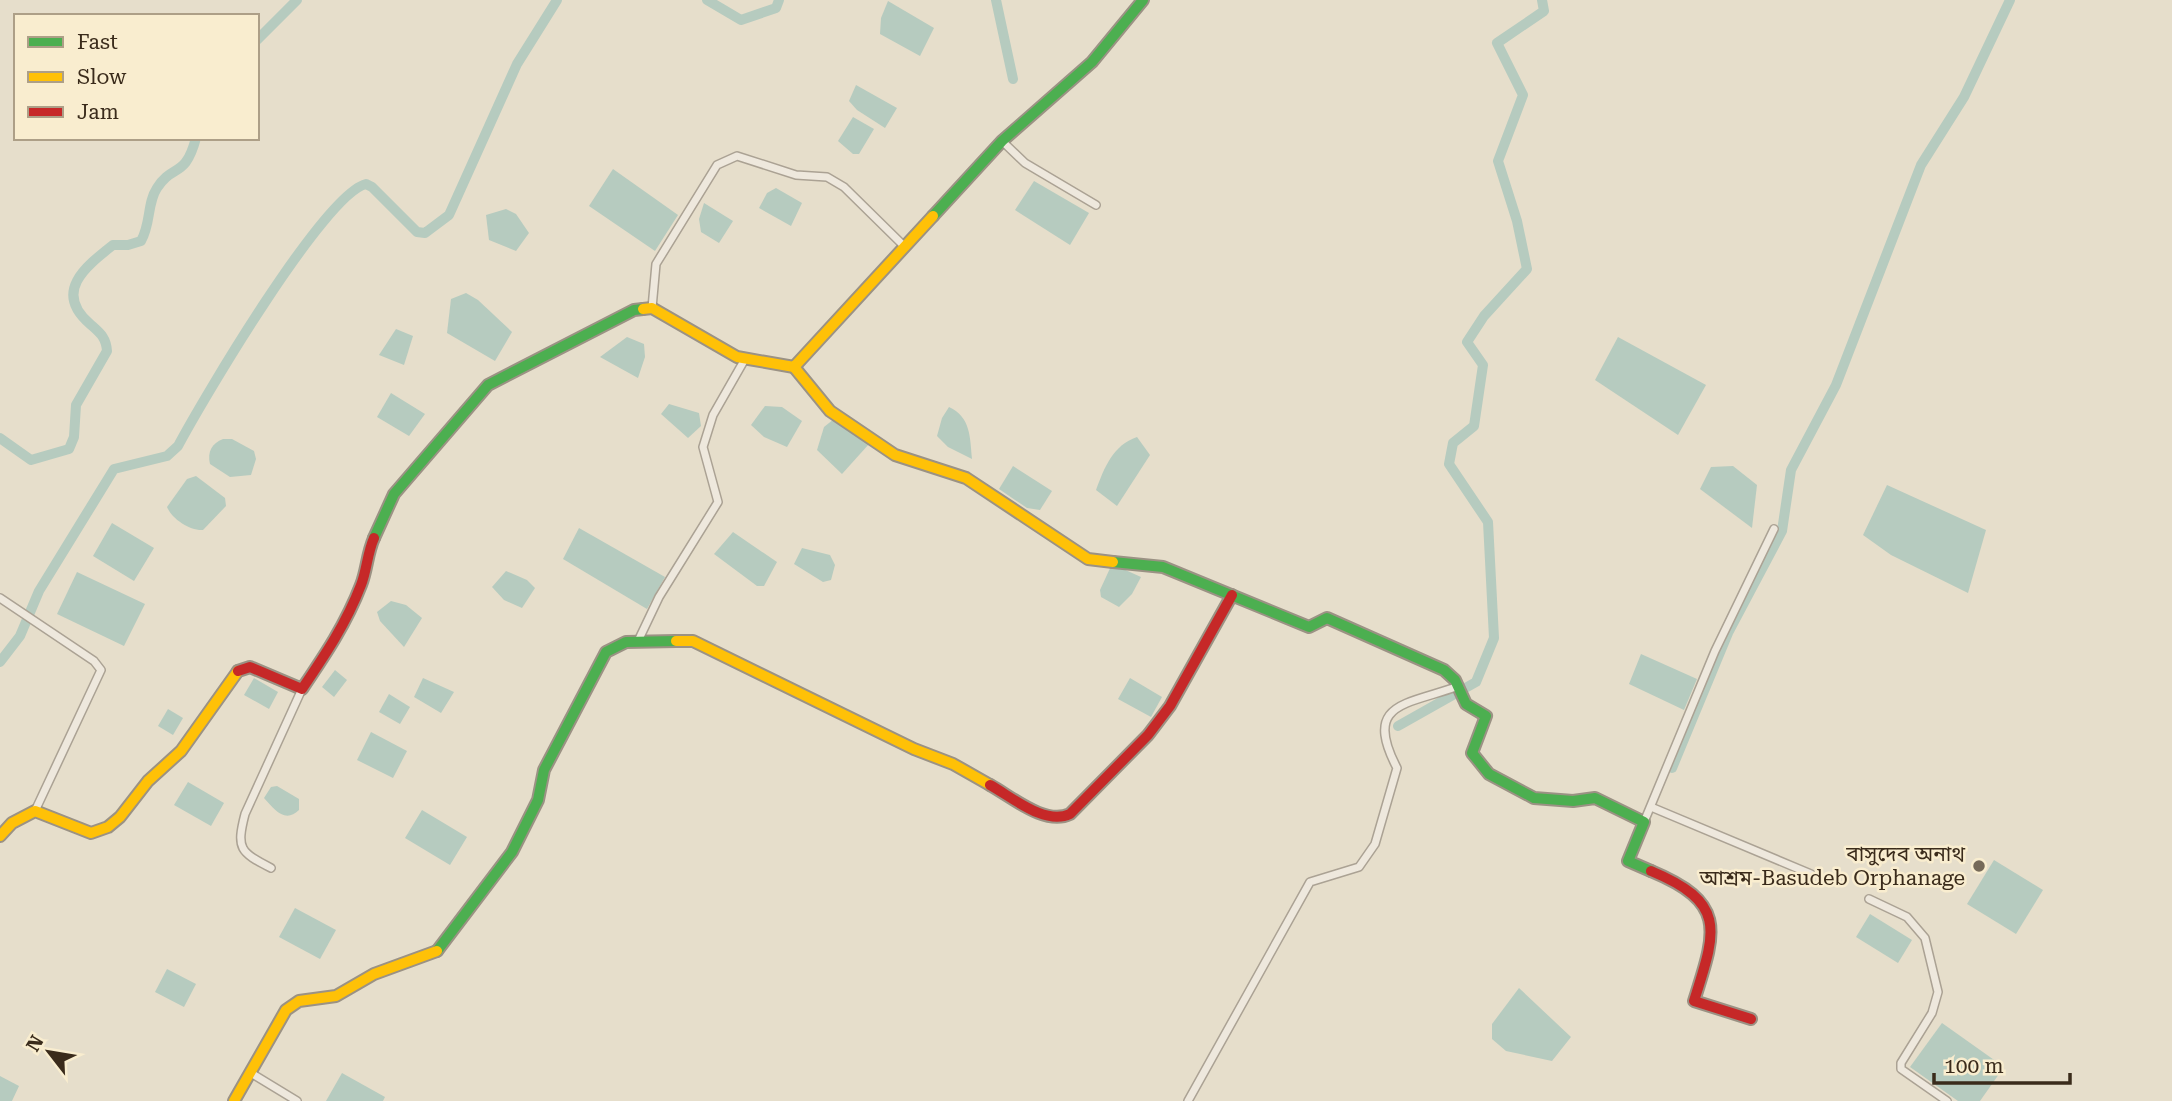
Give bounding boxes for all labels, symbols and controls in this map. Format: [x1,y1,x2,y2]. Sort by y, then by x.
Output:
legend [14,14,259,140]
text: Fast [77,30,118,54]
text: Slow [77,65,127,89]
text: Jam [77,100,119,124]
place label: বাসুদেব অনাথ আশ্রম-Basudeb Orphanage [1699,842,1965,890]
marker: বাসুদেব অনাথ আশ্রম-Basudeb Orphanage [1971,858,1987,874]
north arrow [14,1017,84,1087]
text: N [21,1031,49,1056]
scale bar [1934,1042,2070,1086]
text: 100 m [1944,1054,2004,1078]

